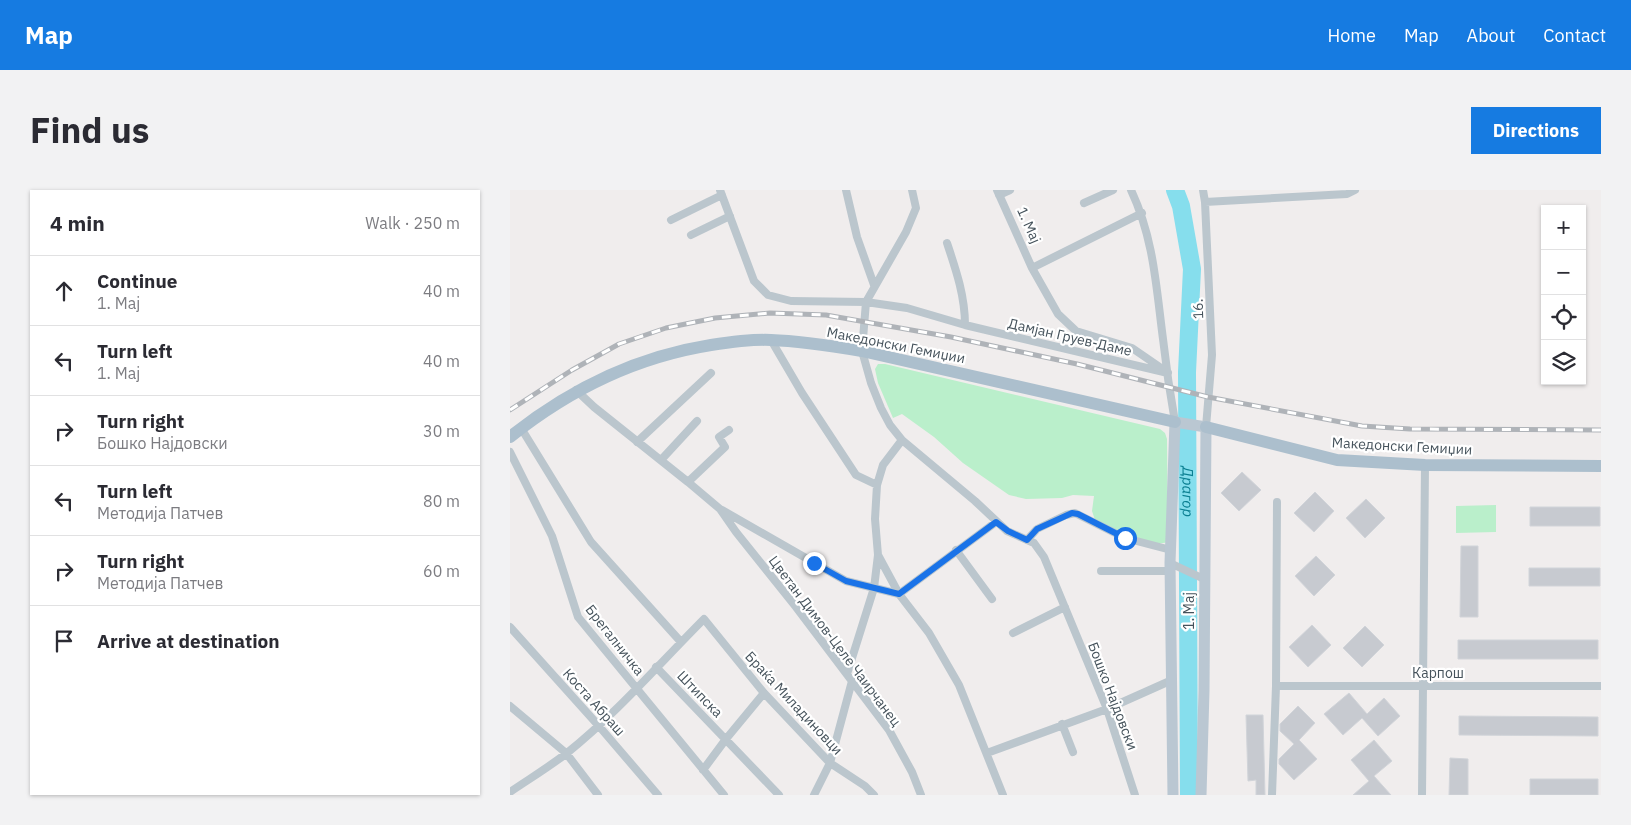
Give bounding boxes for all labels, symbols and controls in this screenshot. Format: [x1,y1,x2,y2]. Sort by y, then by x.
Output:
text: Map [25,19,73,51]
text: Home [1328,24,1376,47]
text: Map [1404,24,1439,47]
text: About [1467,24,1515,47]
text: Contact [1543,24,1606,47]
text: Find us [30,107,149,153]
button: Directions [1471,107,1601,154]
street label: 1. Мај [1013,204,1045,246]
map controls [1541,205,1586,385]
button: + [1541,205,1586,250]
text: 4 min [50,209,105,237]
text: Walk · 250 m [365,213,460,233]
button: − [1541,250,1586,295]
text: Continue [97,269,177,293]
icon: ahead [50,277,78,305]
text: 40 m [423,281,460,301]
text: 1. Мај [97,293,140,313]
button: locate [1541,295,1586,340]
street label: 16. [1189,298,1207,320]
street label: Дамјан Груев-Даме [1006,314,1134,360]
street label: Македонски Гемиџии [825,323,967,367]
text: Turn left [97,339,173,363]
button: layers [1541,340,1586,385]
icon: left [50,347,78,375]
text: 40 m [423,351,460,371]
text: 1. Мај [97,363,140,383]
text: Turn right [97,409,184,433]
icon: right [50,417,78,445]
text: 30 m [423,421,460,441]
text: Бошко Најдовски [97,433,228,453]
street label: Македонски Гемиџии [1331,433,1473,459]
water label: Драгор [1178,464,1198,517]
text: Turn left [97,479,173,503]
icon: left [50,487,78,515]
text: 80 m [423,491,460,511]
text: Методија Патчев [97,503,223,523]
route start [1114,527,1137,550]
text: Turn right [97,549,184,573]
street label: Цветан Димов-Целе Чаирчанец [765,552,905,730]
route end [803,552,826,575]
icon: right [50,557,78,585]
text: 60 m [423,561,460,581]
text: Методија Патчев [97,573,223,593]
street label: 1. Мај [1180,592,1198,630]
street label: Брегалничка [582,601,649,679]
icon: arrive [50,627,78,655]
text: Arrive at destination [97,629,280,653]
street label: Бошко Најдовски [1084,639,1142,753]
street label: Браќа Миладиновци [741,647,847,759]
street label: Карпош [1412,664,1464,682]
street label: Коста Абраш [559,665,629,739]
street label: Штипска [673,667,727,722]

